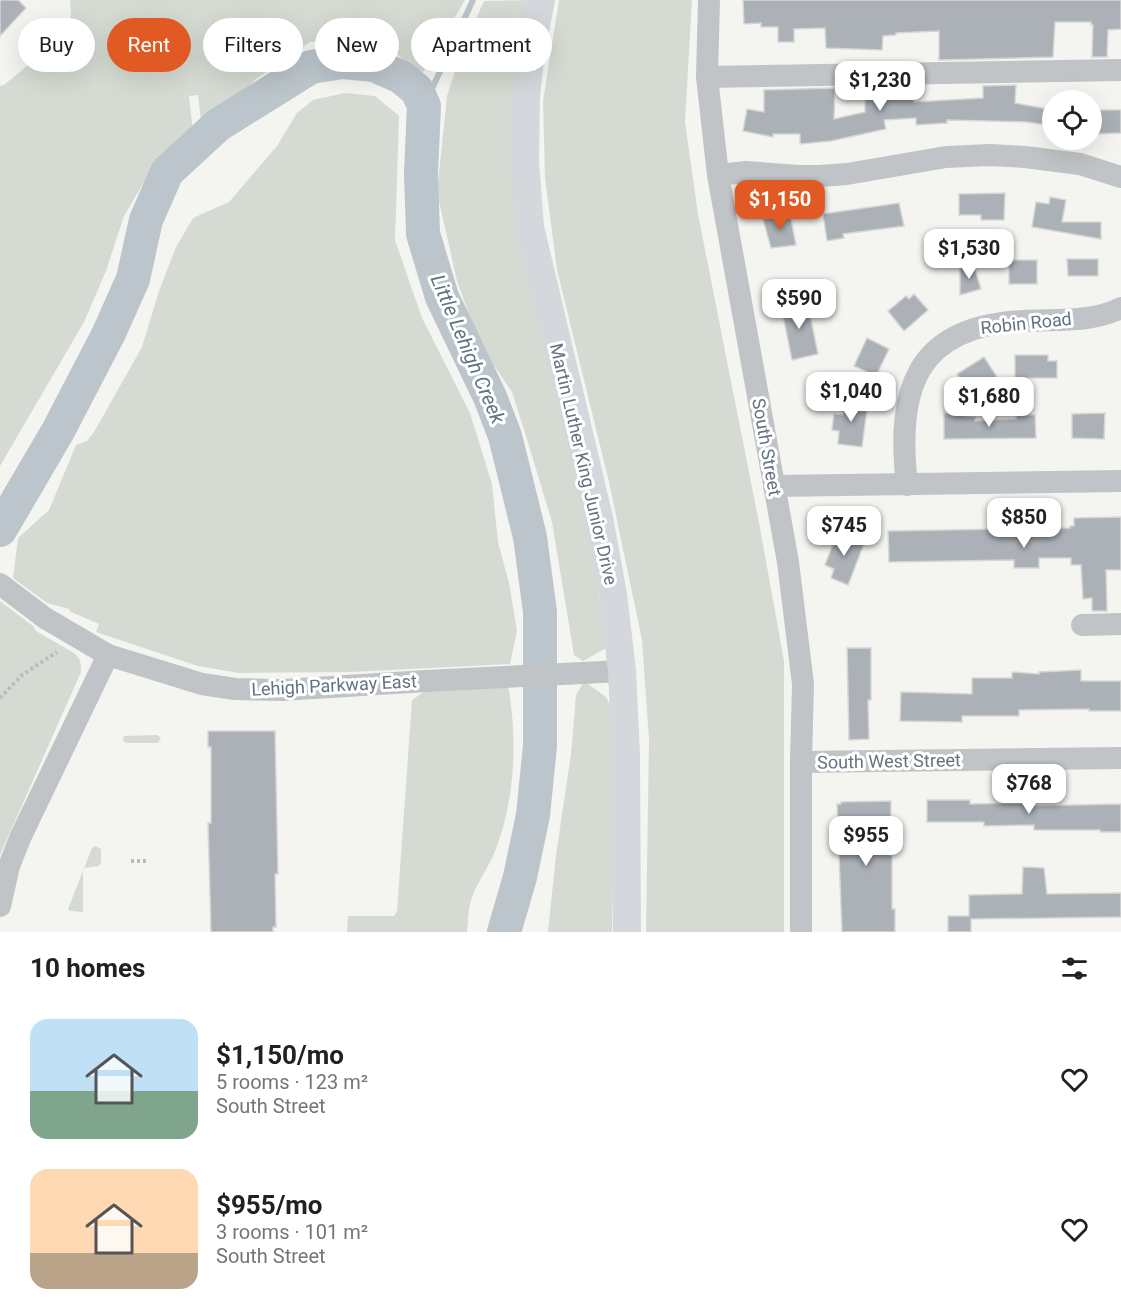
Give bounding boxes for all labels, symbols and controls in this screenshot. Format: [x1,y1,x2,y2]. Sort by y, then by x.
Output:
chip: Buy [18,18,95,72]
chip: Rent [107,18,191,72]
chip: Filters [203,18,303,72]
chip: New [315,18,399,72]
chip: Apartment [411,18,552,72]
pin: $1,230 [831,61,929,112]
text: $1,230 [849,68,911,92]
map controls [1042,90,1102,150]
button: locate [1042,90,1102,150]
pin: $1,150 [731,180,829,231]
text: $1,150 [749,187,811,211]
pin: $1,530 [920,229,1018,280]
text: $1,530 [938,236,1000,260]
water label: Little Lehigh Creek [426,271,511,428]
pin: $590 [763,279,835,330]
text: $590 [776,286,822,310]
street label: Robin Road [979,308,1073,338]
street label: Martin Luther King Junior Drive [546,341,622,587]
pin: $1,040 [802,372,900,423]
pin: $1,680 [940,377,1038,428]
text: $1,040 [820,379,882,403]
text: $1,680 [958,384,1020,408]
street label: South Street [748,397,786,497]
pin: $850 [988,498,1060,549]
text: $850 [1001,505,1047,529]
pin: $745 [808,506,880,557]
text: $745 [821,513,867,537]
street label: Lehigh Parkway East [251,670,417,700]
street label: South West Street [817,749,961,773]
pin: $768 [993,764,1065,815]
text: $768 [1006,771,1052,795]
pin: $955 [830,816,902,867]
text: $955 [843,823,889,847]
icon: filters [1058,952,1091,985]
text: 10 homes [30,953,145,983]
text: $1,150/mo [216,1040,344,1070]
icon: home [78,1043,150,1115]
icon: heart [1058,1063,1091,1096]
text: 5 rooms · 123 m² [216,1070,368,1094]
text: South Street [216,1094,326,1118]
text: $955/mo [216,1190,323,1220]
icon: home [78,1193,150,1265]
icon: heart [1058,1213,1091,1246]
text: 3 rooms · 101 m² [216,1220,368,1244]
text: South Street [216,1244,326,1268]

